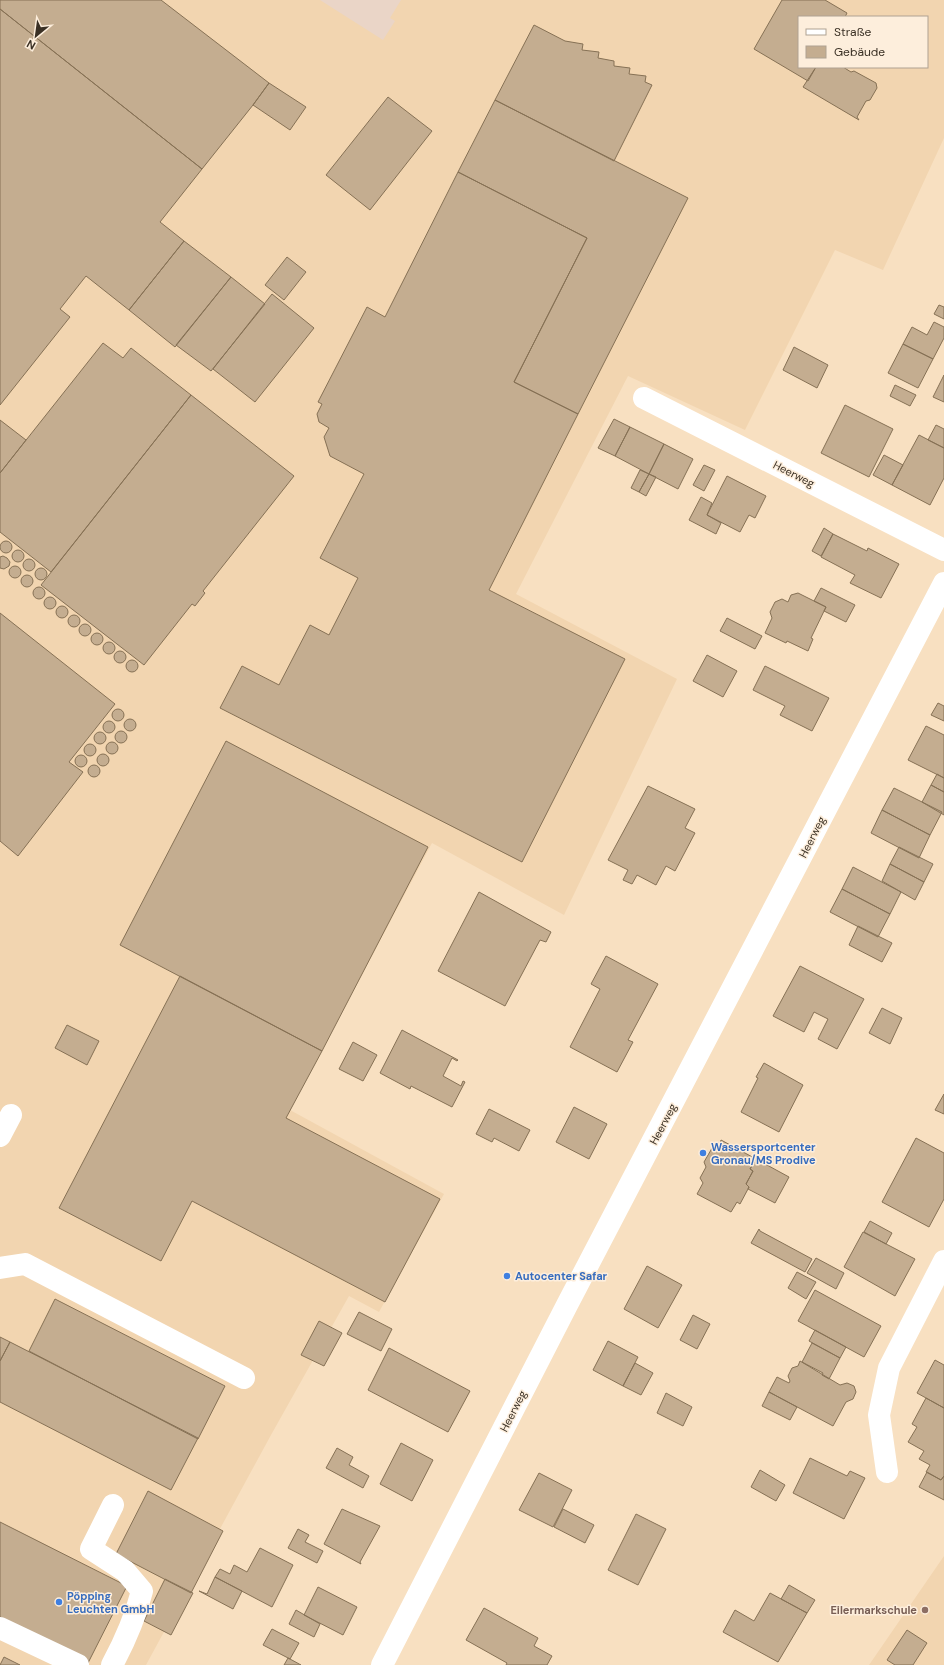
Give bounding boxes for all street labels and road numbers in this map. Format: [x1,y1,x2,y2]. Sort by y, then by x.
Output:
street label: Heerweg [771,458,817,490]
street label: Heerweg [796,814,828,860]
street label: Heerweg [646,1101,680,1147]
street label: Heerweg [497,1388,529,1434]

